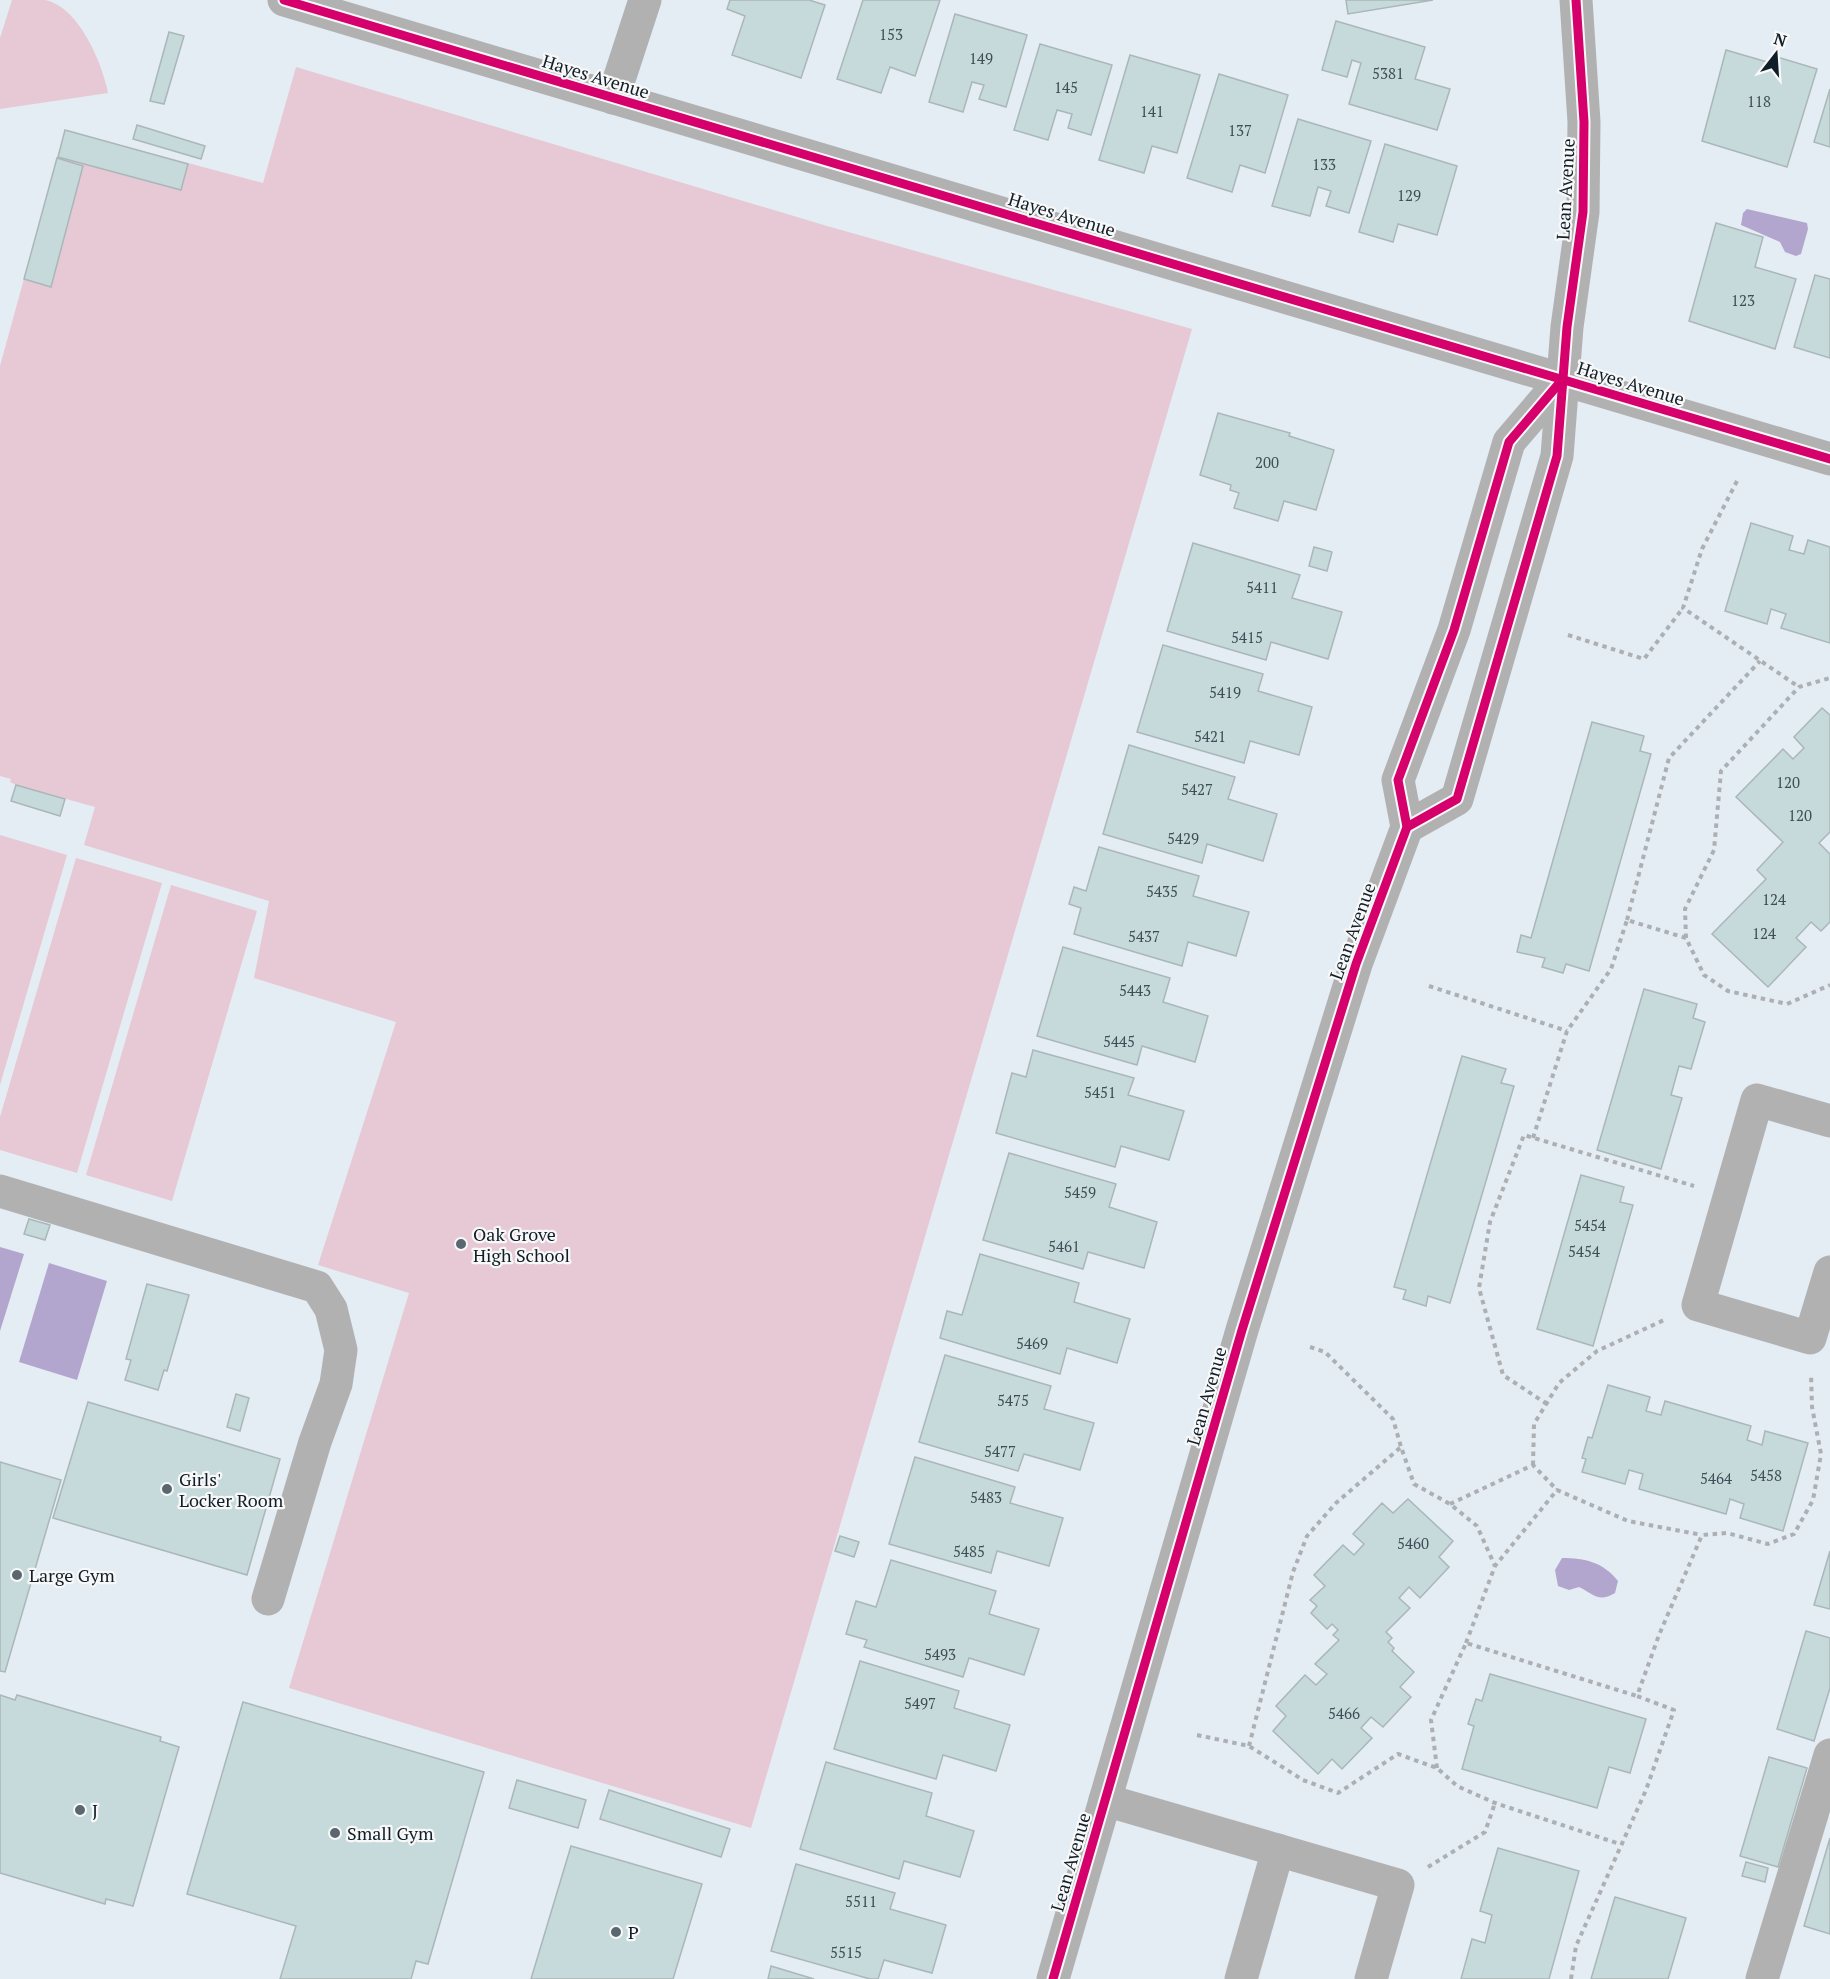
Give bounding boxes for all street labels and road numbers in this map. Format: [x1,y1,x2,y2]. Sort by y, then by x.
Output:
street label: Hayes Avenue [540,48,652,104]
street label: Lean Avenue [1550,138,1580,240]
street label: Hayes Avenue [1006,186,1118,242]
street label: Hayes Avenue [1575,355,1687,411]
street label: Lean Avenue [1323,879,1381,983]
street label: Lean Avenue [1180,1344,1232,1448]
street label: Lean Avenue [1044,1810,1096,1914]

